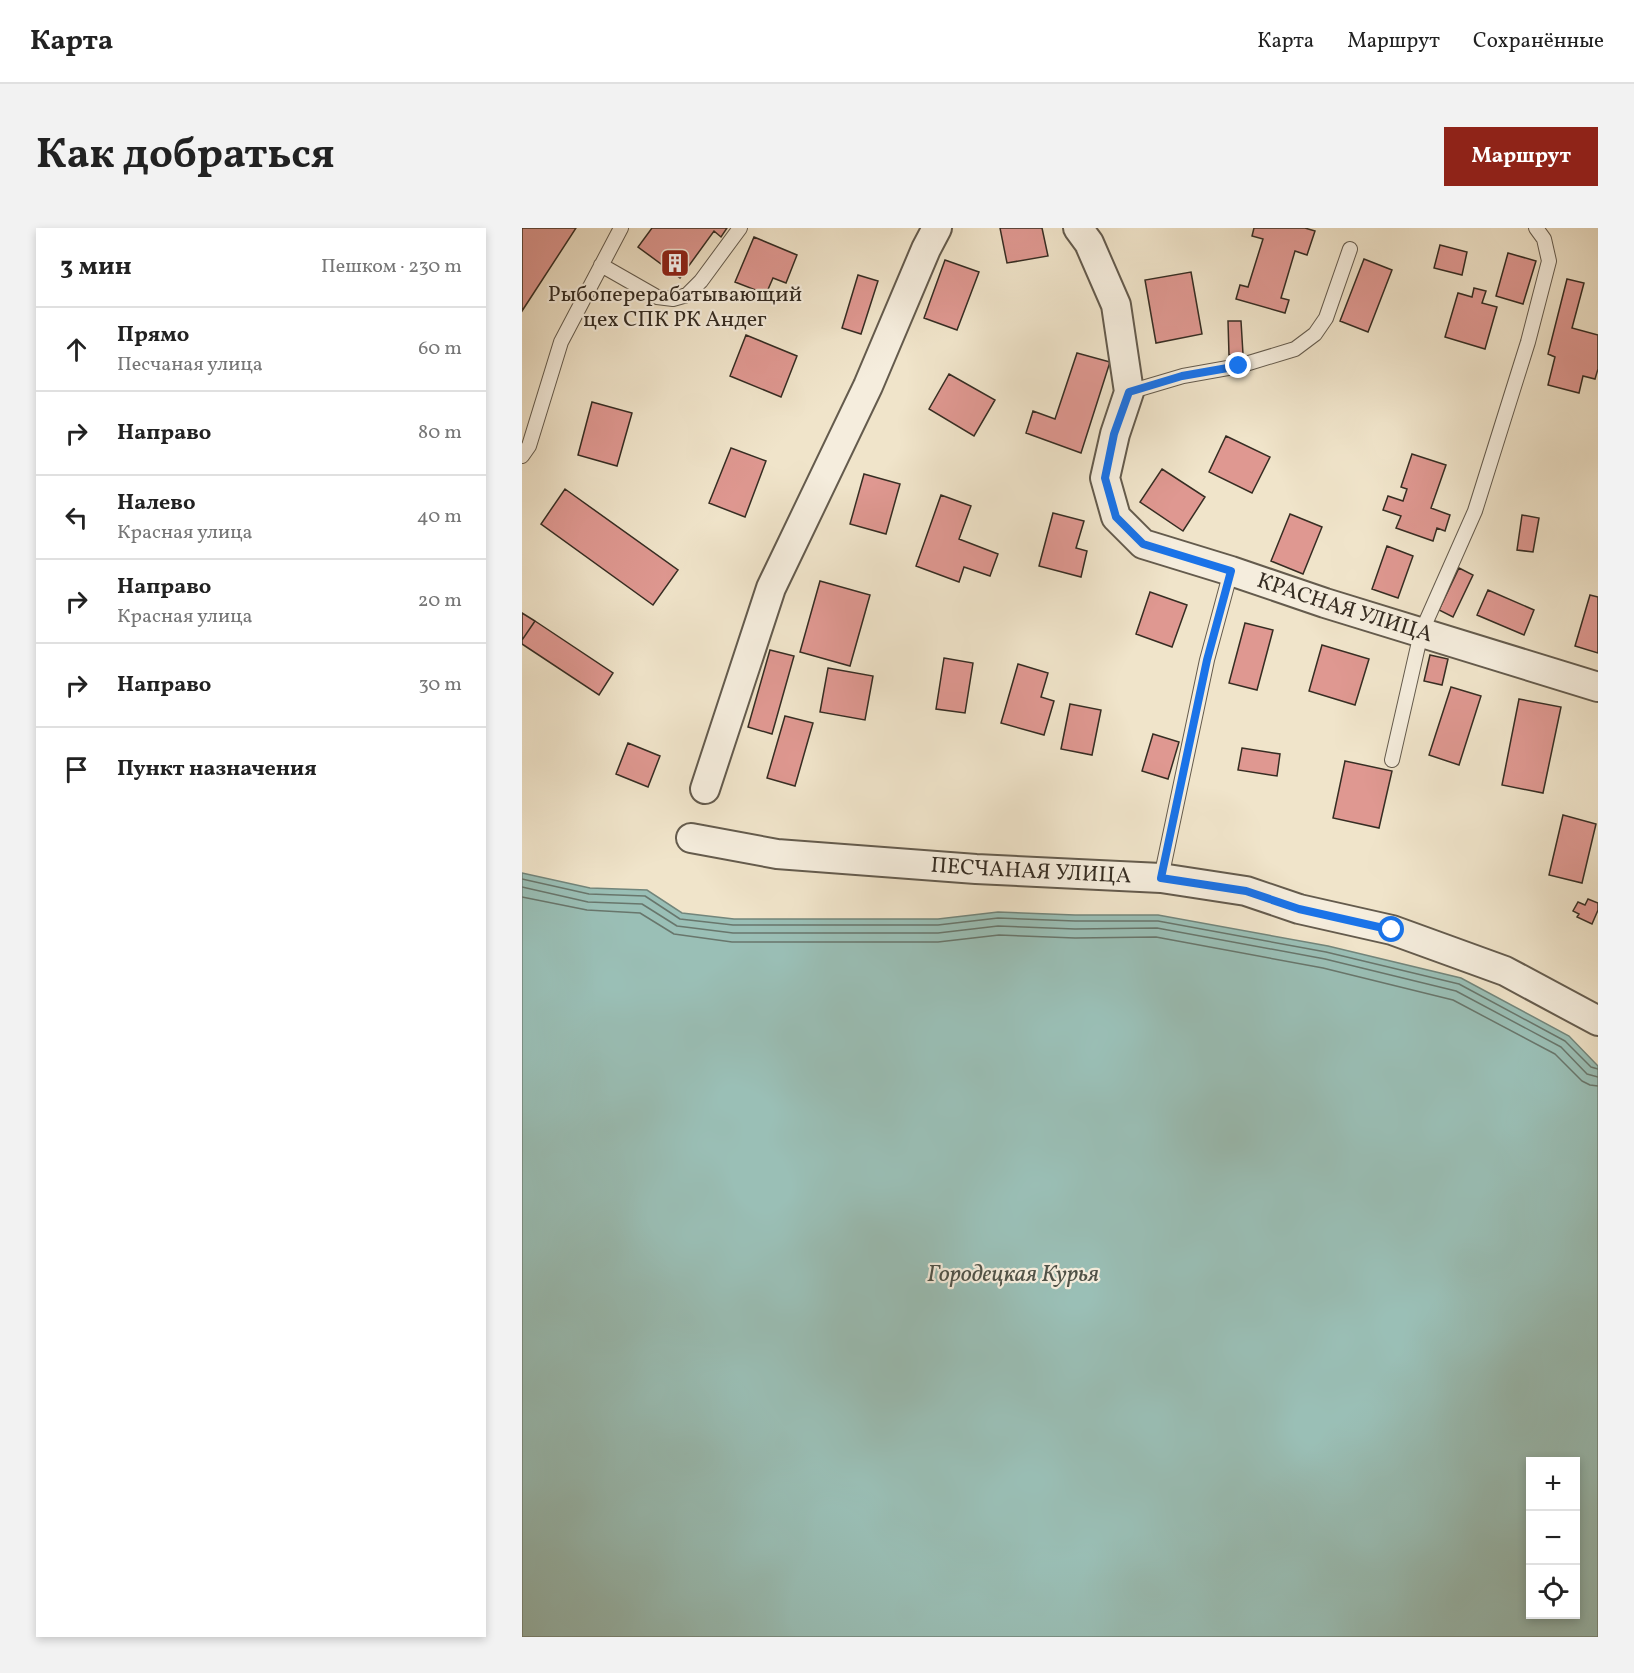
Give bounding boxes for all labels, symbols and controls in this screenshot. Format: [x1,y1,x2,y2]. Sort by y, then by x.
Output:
text: Карта [30,22,113,61]
text: Карта [1257,27,1314,56]
text: Маршрут [1347,27,1440,56]
text: Сохранённые [1473,27,1604,56]
text: Как добраться [36,127,335,186]
button: Маршрут [1444,127,1598,186]
building icon: Рыбоперерабатывающий цех СПК РК Андег [659,247,691,279]
text: 3 мин [60,249,132,285]
text: Пешком · 230 m [321,253,462,281]
place label: Рыбоперерабатывающий цех СПК РК Андег [548,280,802,336]
text: Прямо [117,320,189,351]
icon: ahead [60,333,93,366]
text: 60 m [418,335,462,363]
text: Песчаная улица [117,351,263,379]
route end [1225,352,1251,378]
icon: right [60,417,93,450]
text: Направо [117,418,211,449]
text: 80 m [418,419,462,447]
text: Налево [117,488,196,519]
icon: left [60,501,93,534]
text: 40 m [417,503,462,531]
text: Красная улица [117,519,253,547]
street label: КРАСНАЯ УЛИЦА [1253,565,1436,651]
text: Направо [117,572,211,603]
icon: right [60,585,93,618]
text: 20 m [418,587,462,615]
text: Красная улица [117,603,253,631]
icon: right [60,669,93,702]
text: Направо [117,670,211,701]
text: 30 m [418,671,462,699]
icon: arrive [60,753,93,786]
text: Пункт назначения [117,754,317,785]
street label: ПЕСЧАНАЯ УЛИЦА [929,850,1132,892]
route start [1378,916,1404,942]
water label: Городецкая Курья [927,1258,1099,1292]
map controls [1526,1457,1580,1619]
button: + [1526,1457,1580,1511]
button: − [1526,1511,1580,1565]
button: locate [1526,1565,1580,1619]

